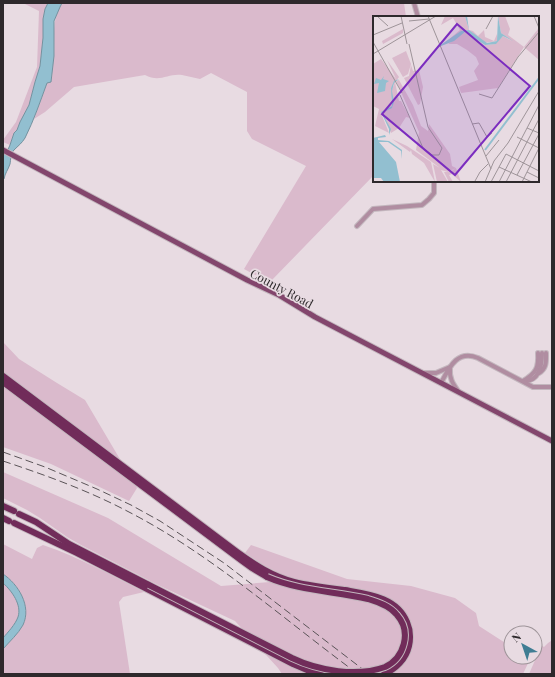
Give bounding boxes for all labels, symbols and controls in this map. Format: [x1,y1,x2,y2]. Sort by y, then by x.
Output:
inset map [373,16,539,182]
street label: County Road [248,265,316,311]
north arrow [503,625,543,665]
text: N [508,629,524,645]

